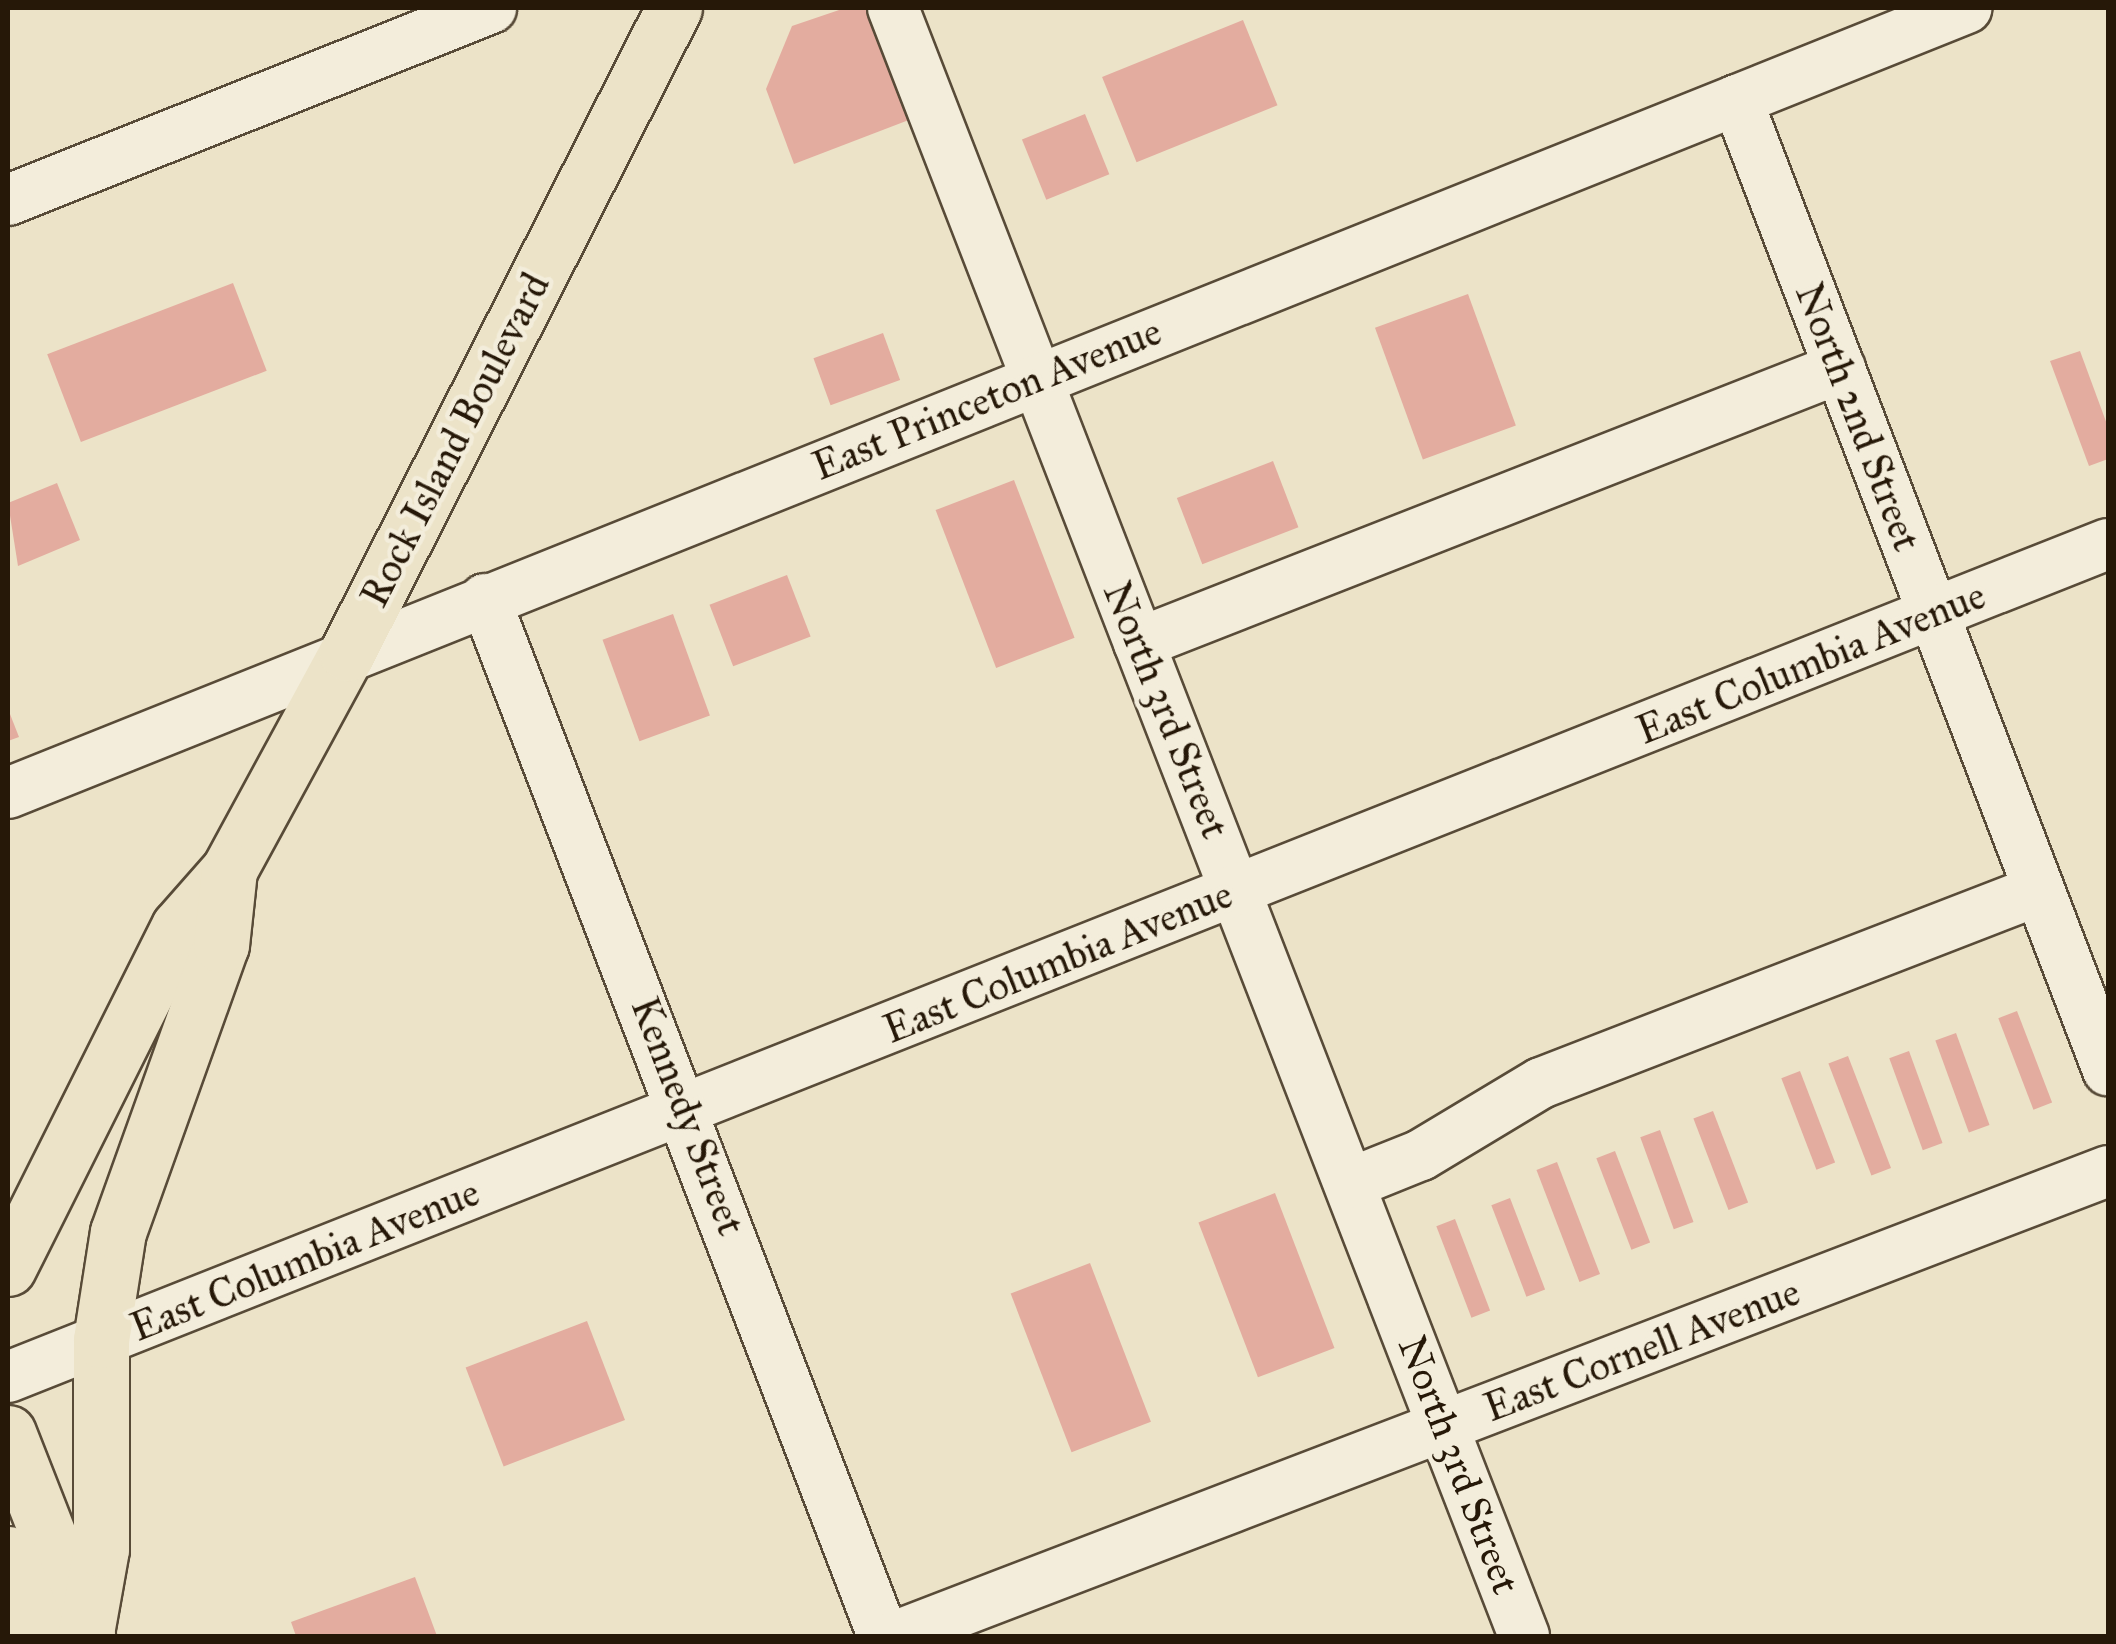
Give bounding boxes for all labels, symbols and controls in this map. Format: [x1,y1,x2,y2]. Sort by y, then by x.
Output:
street label: Rock Island Boulevard [350,265,560,615]
street label: North 2nd Street [1785,276,1931,558]
street label: East Princeton Avenue [806,307,1168,491]
street label: East Columbia Avenue [1630,571,1992,755]
street label: North 3rd Street [1093,575,1239,845]
street label: East Columbia Avenue [877,870,1239,1054]
street label: Kennedy Street [621,990,755,1242]
street label: East Columbia Avenue [124,1168,486,1352]
street label: East Cornell Avenue [1477,1268,1807,1432]
street label: North 3rd Street [1388,1329,1530,1601]

